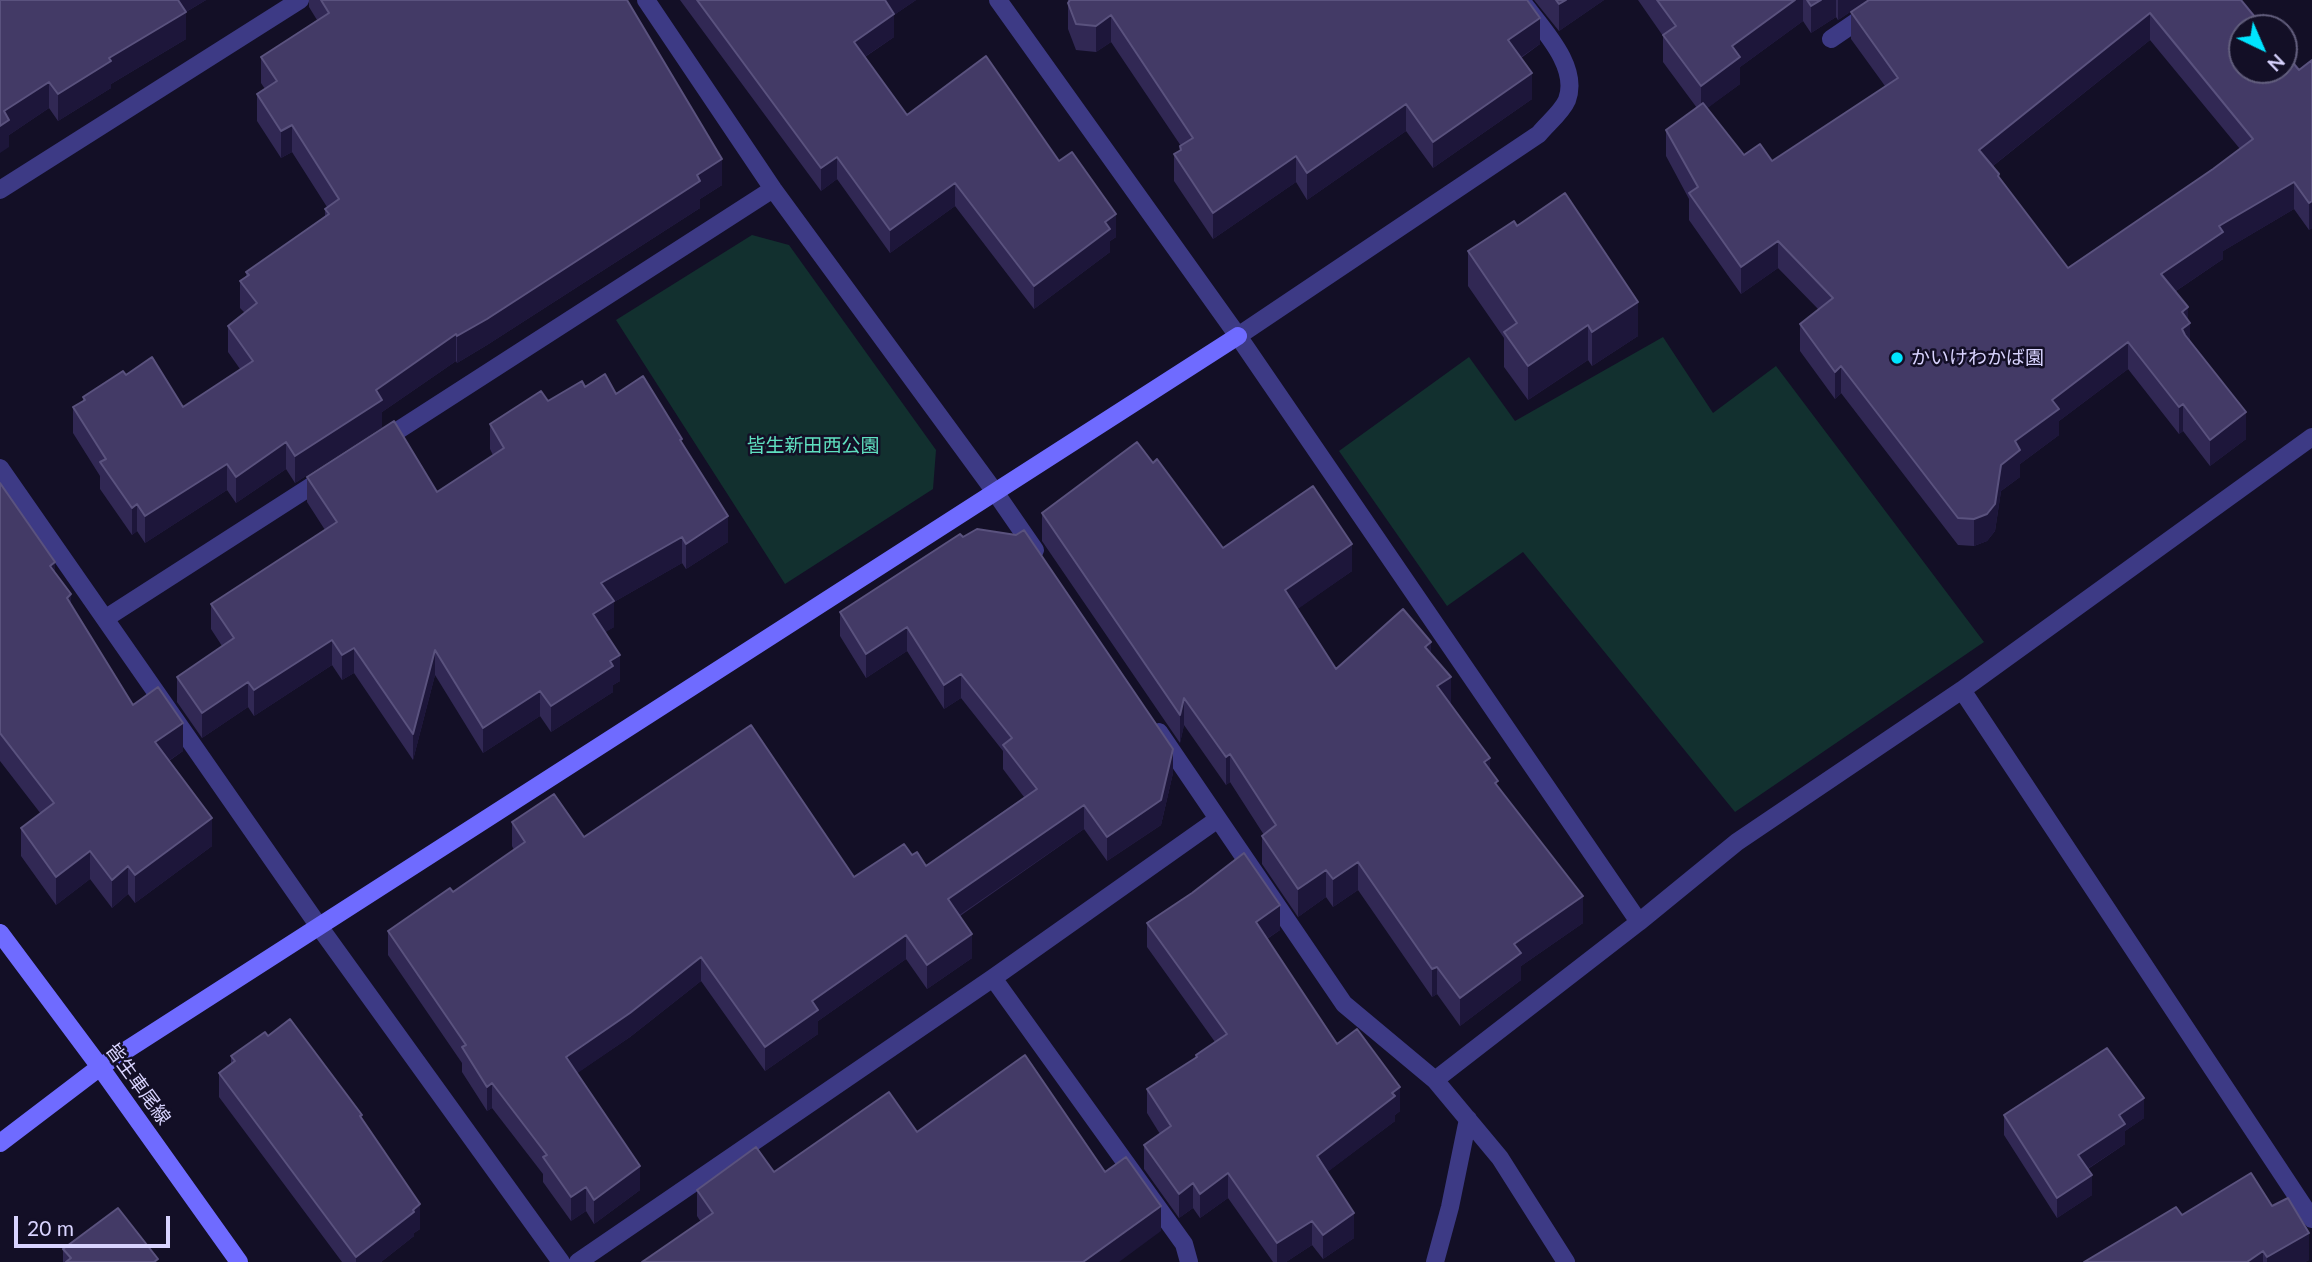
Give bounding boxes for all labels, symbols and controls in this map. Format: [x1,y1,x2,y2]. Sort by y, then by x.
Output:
north arrow [2228,14,2298,84]
text: N [2263,50,2290,76]
place label: かいけわかば園 [1911,347,2044,369]
marker: かいけわかば園 [1889,350,1905,366]
park label: 皆生新田西公園 [747,435,879,457]
street label: 皆生車尾線 [101,1039,175,1129]
scale bar [18,1202,173,1246]
text: 20 m [27,1215,74,1240]

